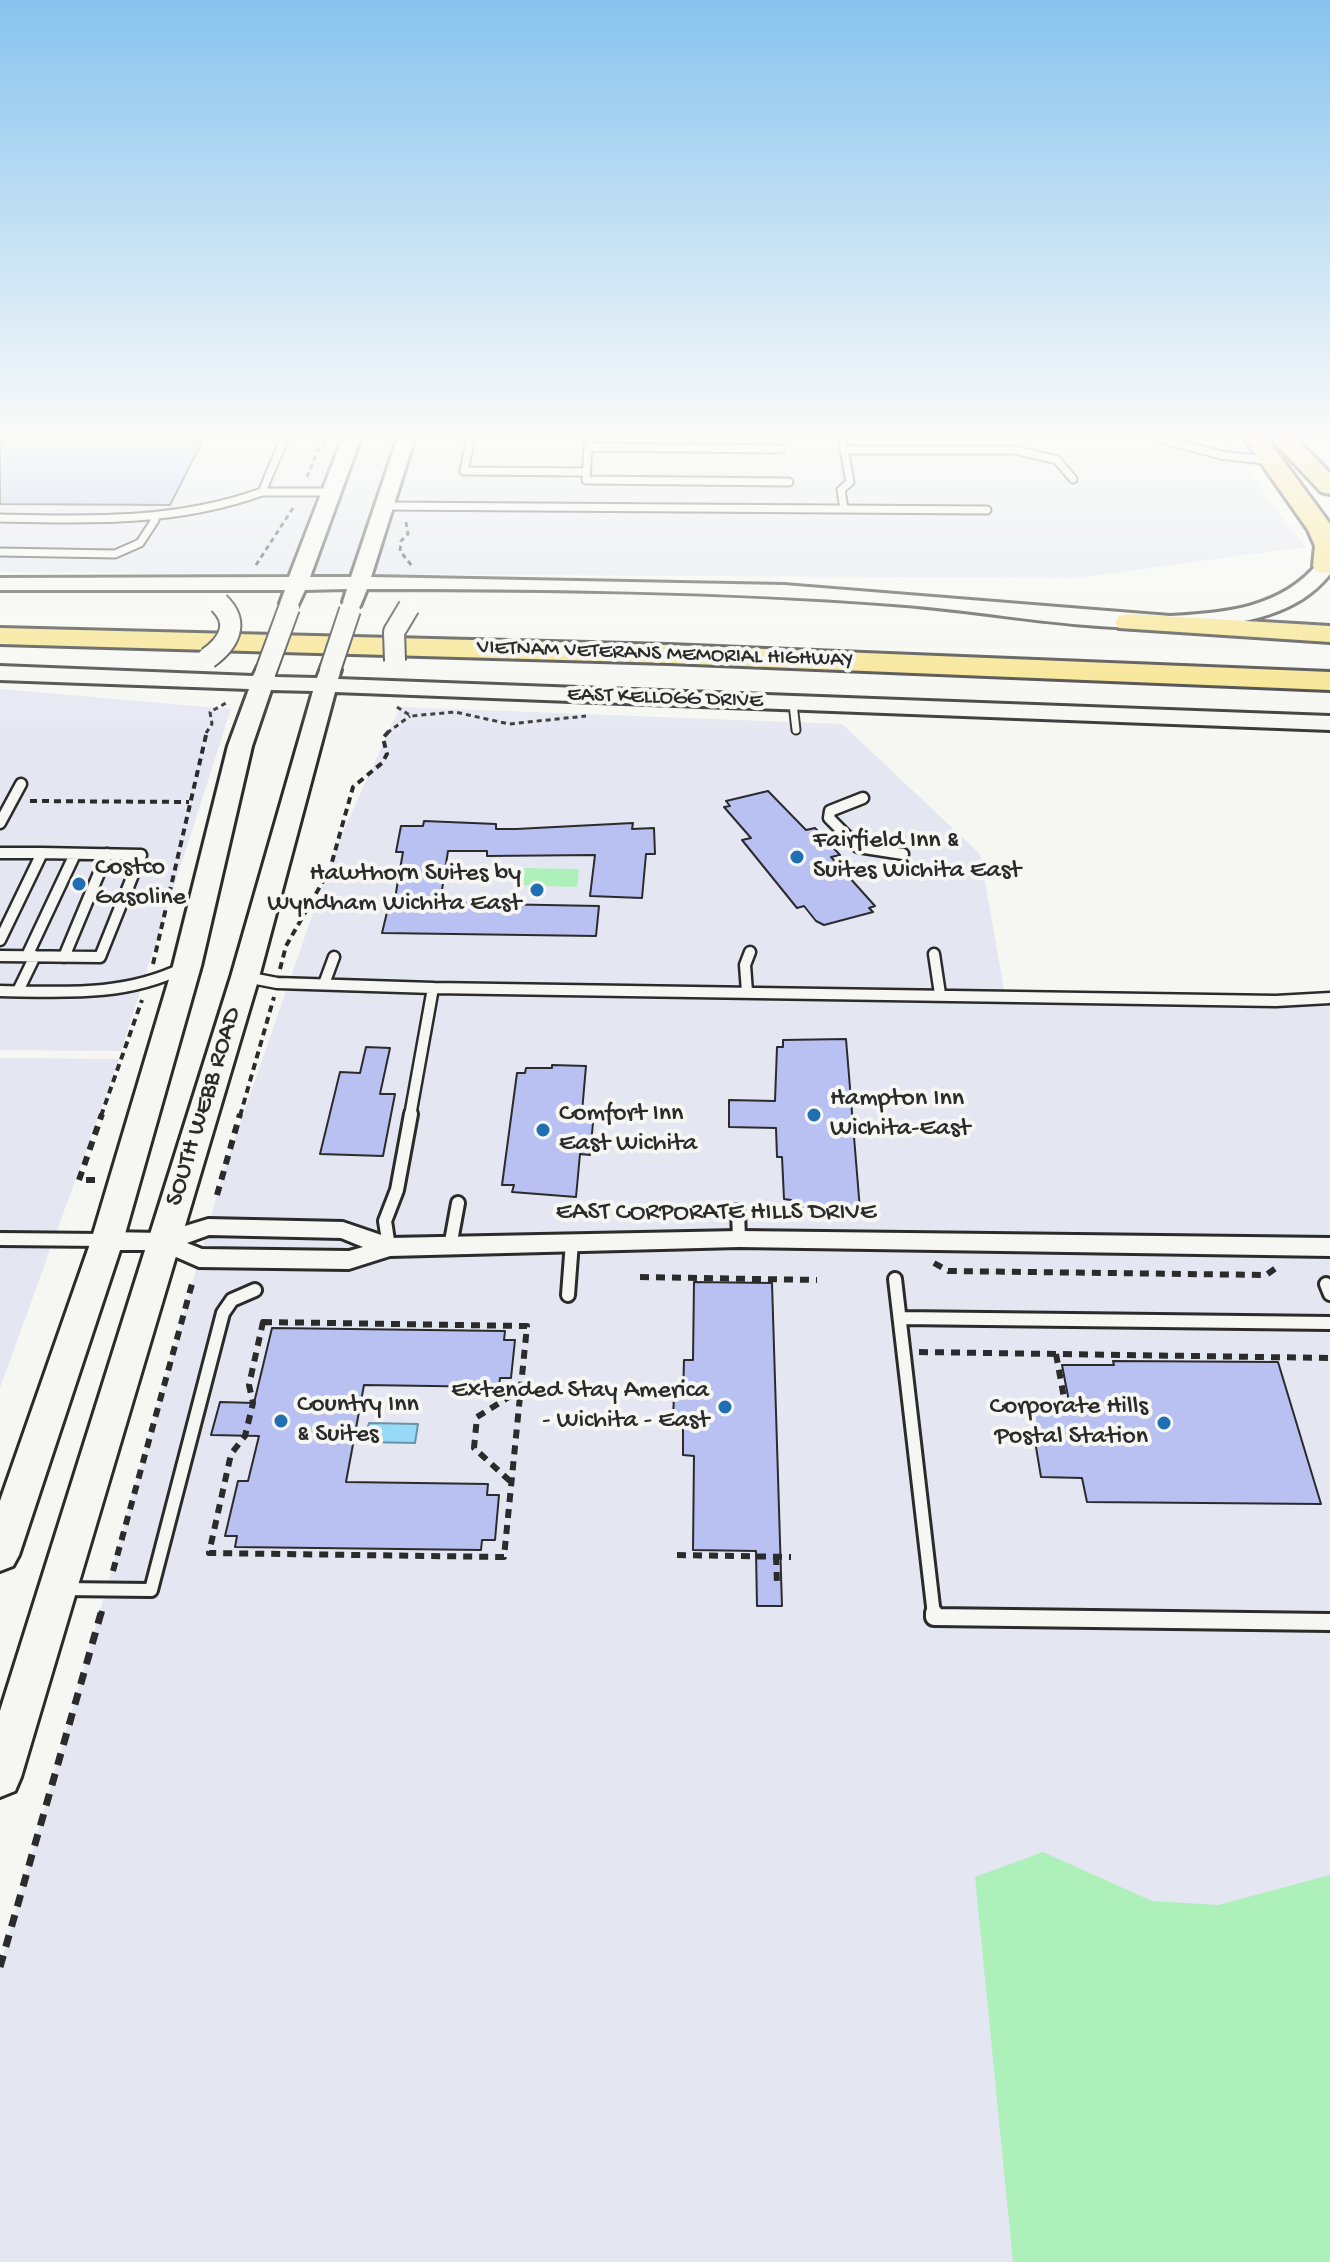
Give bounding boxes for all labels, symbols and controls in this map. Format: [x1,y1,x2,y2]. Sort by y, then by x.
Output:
street label: VIETNAM VETERANS MEMORIAL HIGHWAY [476,635,854,675]
street label: EAST KELLOGG DRIVE [567,682,763,716]
place label: Fairfield Inn & Suites Wichita East [813,826,1021,888]
marker: Fairfield Inn & Suites Wichita East [788,848,806,866]
place label: Costco Gasoline [95,853,186,914]
place label: Hawthorn Suites by Wyndham Wichita East [267,859,521,920]
marker: Costco Gasoline [70,875,88,893]
marker: Hawthorn Suites by Wyndham Wichita East [528,881,546,899]
street label: SOUTH WEBB ROAD [160,1004,250,1210]
place label: Hampton Inn Wichita-East [830,1084,970,1146]
place label: Comfort Inn East Wichita [559,1099,697,1160]
marker: Hampton Inn Wichita-East [805,1106,823,1124]
marker: Comfort Inn East Wichita [534,1121,552,1139]
street label: EAST CORPORATE HILLS DRIVE [556,1198,876,1230]
place label: Extended Stay America - Wichita - East [451,1376,709,1438]
place label: Country Inn & Suites [297,1390,419,1452]
place label: Corporate Hills Postal Station [990,1392,1148,1454]
marker: Extended Stay America - Wichita - East [716,1398,734,1416]
marker: Country Inn & Suites [272,1412,290,1430]
marker: Corporate Hills Postal Station [1155,1414,1173,1432]

